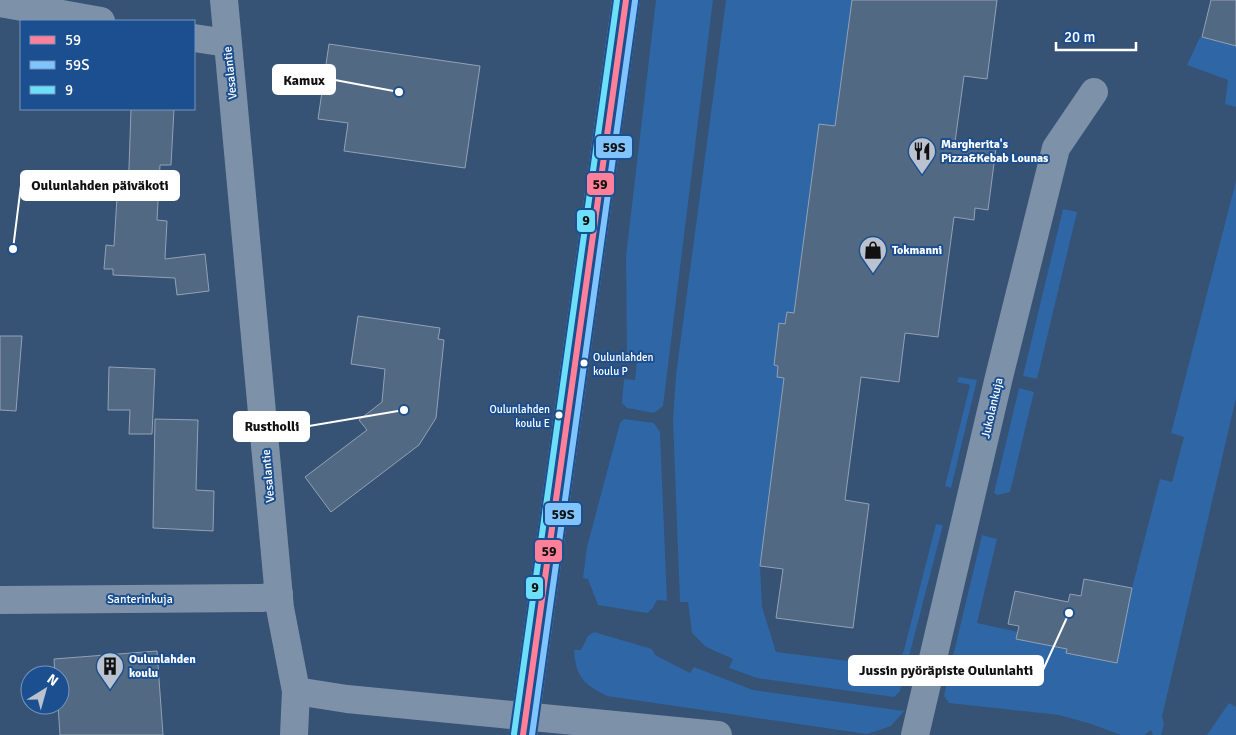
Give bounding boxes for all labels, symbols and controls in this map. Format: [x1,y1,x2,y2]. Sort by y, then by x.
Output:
legend [20,20,195,110]
scale bar [1056,20,1136,52]
text: 20 m [1064,28,1095,46]
text: 59 [65,31,81,49]
street label: Vesalantie [220,46,241,100]
text: 59S [65,56,90,74]
callout: Kamux [273,65,335,94]
text: Kamux [283,72,325,89]
text: 9 [65,81,73,99]
line badge: 59S [595,135,633,159]
restaurant icon: Margherita's Pizza&Kebab Lounas [907,136,937,175]
place label: Margherita's Pizza&Kebab Lounas [941,137,1049,166]
text: 59S [603,139,626,156]
callout: Oulunlahden päiväkoti [21,171,179,200]
line badge: 59 [586,172,615,196]
text: 59 [592,176,608,193]
text: Oulunlahden päiväkoti [31,177,169,194]
line badge: 9 [576,209,596,233]
text: 9 [582,212,590,229]
shop icon: Tokmanni [858,235,888,274]
place label: Tokmanni [892,243,942,258]
place label: Oulunlahden koulu P [593,351,654,378]
marker: Oulunlahden koulu P [579,358,589,368]
street label: Jukolankuja [978,376,1007,440]
place label: Oulunlahden koulu E [489,403,550,430]
marker: Oulunlahden koulu E [554,410,564,420]
callout: Rustholli [234,412,309,441]
text: Rustholli [244,418,300,435]
street label: Vesalantie [259,449,278,503]
line badge: 59S [544,502,582,526]
text: 59S [552,506,575,523]
line badge: 59 [534,539,563,563]
text: 59 [541,543,557,560]
line badge: 9 [525,576,544,600]
text: 9 [531,579,539,596]
street label: Santerinkuja [107,592,173,607]
building icon: Oulunlahden koulu [95,651,125,690]
place label: Oulunlahden koulu [129,652,196,681]
callout: Jussin pyöräpiste Oulunlahti [849,656,1043,685]
text: Jussin pyöräpiste Oulunlahti [859,662,1033,679]
north arrow [20,665,70,715]
text: N [44,670,62,690]

